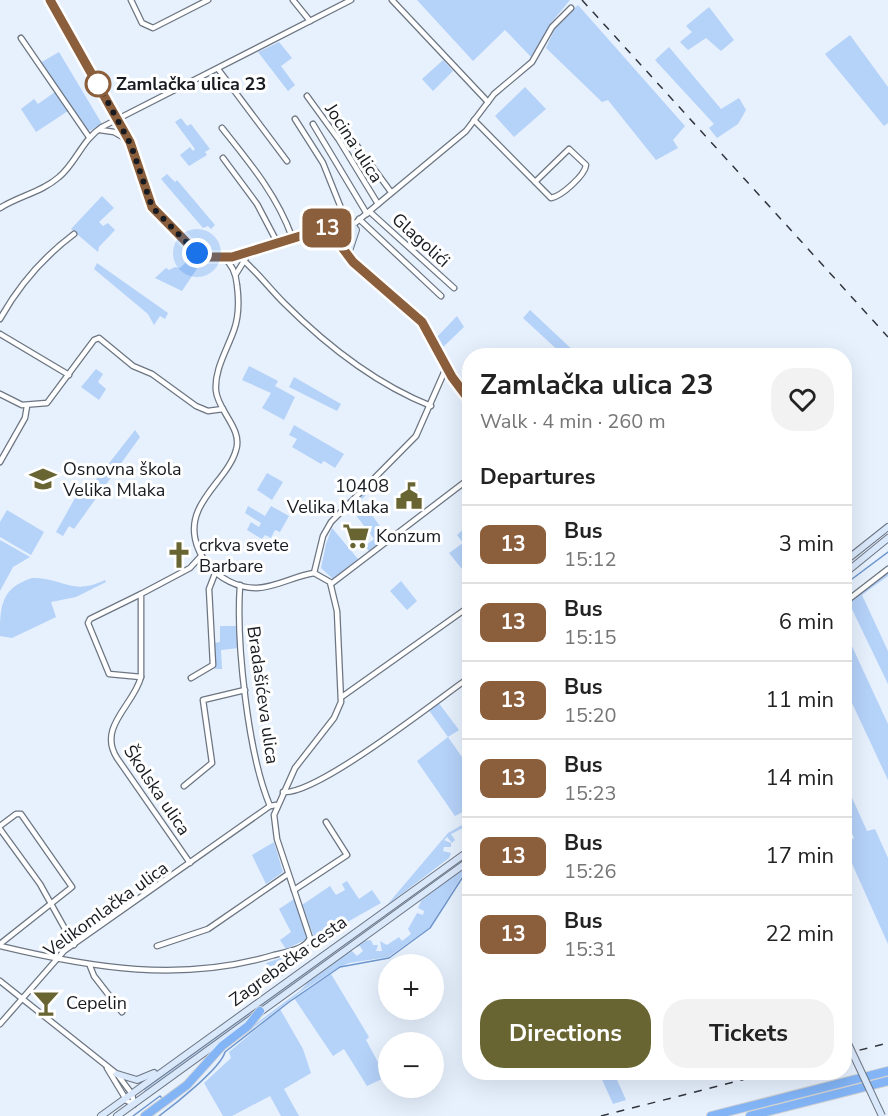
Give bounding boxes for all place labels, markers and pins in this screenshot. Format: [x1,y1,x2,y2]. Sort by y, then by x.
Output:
marker: Zamlačka ulica 23 [85,71,111,97]
place label: Zamlačka ulica 23 [116,72,266,96]
place label: Osnovna škola Velika Mlaka [62,457,182,502]
school or university icon: Osnovna škola Velika Mlaka [28,464,58,494]
place label: 10408 Velika Mlaka [286,474,389,519]
public building icon: 10408 Velika Mlaka [394,481,424,511]
supermarket icon: Konzum [341,521,371,551]
place label: Konzum [376,524,441,548]
place label: crkva svete Barbare [199,533,289,578]
church icon: crkva svete Barbare [164,540,194,570]
bar icon: Cepelin [31,988,61,1018]
place label: Cepelin [66,991,127,1015]

